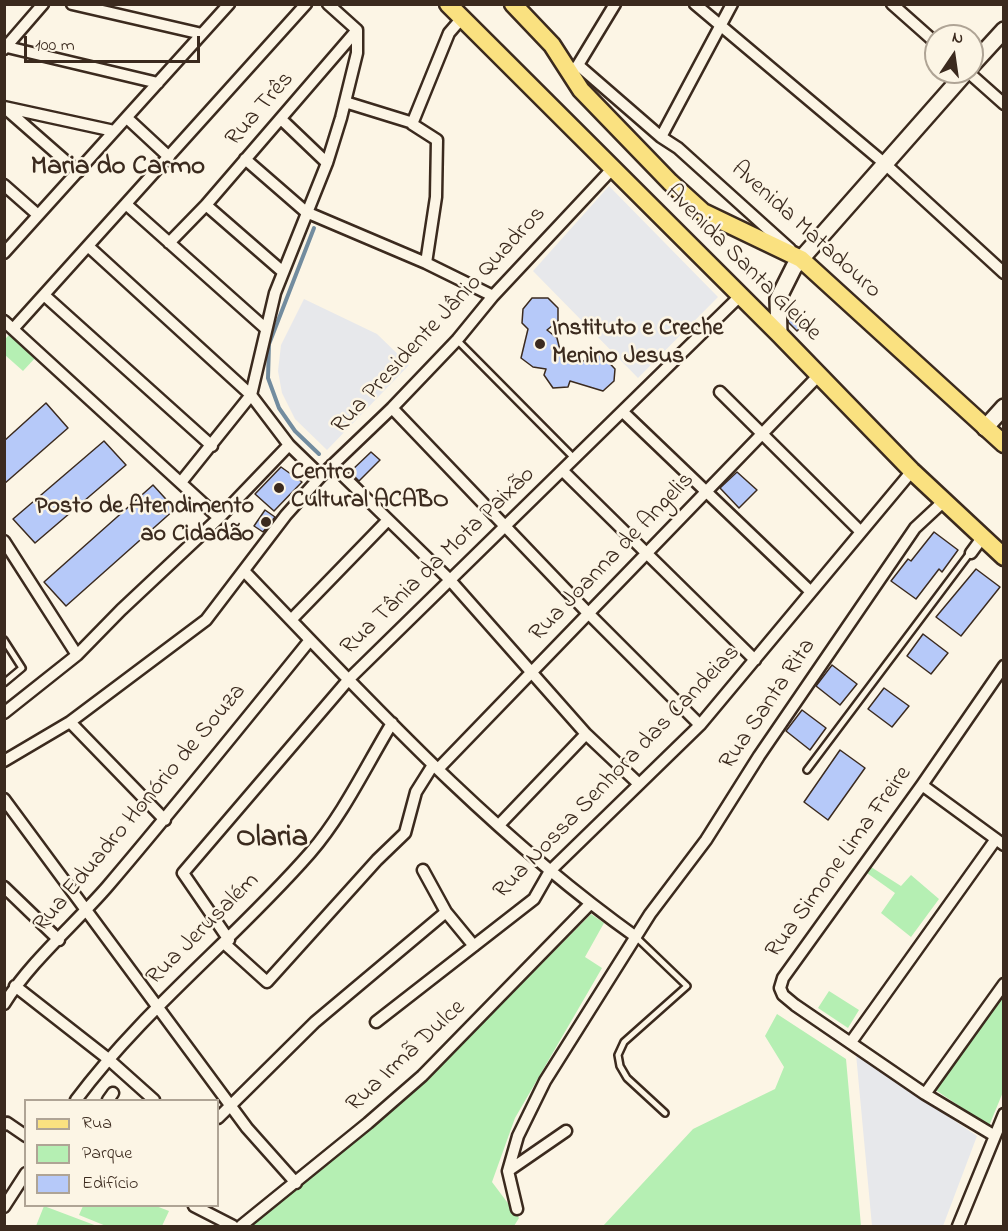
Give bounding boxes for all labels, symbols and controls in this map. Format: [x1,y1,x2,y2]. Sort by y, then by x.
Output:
scale bar [27,24,202,62]
north arrow [924,24,984,84]
text: N [950,26,966,51]
text: 100 m [35,33,75,59]
street label: Rua Três [221,67,301,153]
district label: Maria do Carmo [31,153,205,185]
street label: Avenida Matadouro [724,156,886,306]
street label: Avenida Santa Gleide [658,180,826,348]
street label: Rua Presidente Jânio Quadros [327,201,553,441]
place label: Instituto e Creche Menino Jesus [552,316,723,372]
marker: Instituto e Creche Menino Jesus [533,337,547,351]
place label: Centro Cultural ACABO [291,460,449,516]
street label: Rua Tânia da Mota Paixão [336,462,542,662]
street label: Rua Joanna de Angelis [525,467,701,649]
marker: Centro Cultural ACABO [272,481,286,495]
place label: Posto de Atendimento ao Cidadão [35,494,254,550]
marker: Posto de Atendimento ao Cidadão [259,515,273,529]
street label: Rua Santa Rita [715,634,823,776]
street label: Rua Nossa Senhora das Candeias [489,640,747,906]
street label: Rua Eduadro Honório de Souza [28,679,254,939]
street label: Rua Simone Lima Freire [761,761,919,965]
district label: Olaria [236,822,308,858]
street label: Rua Jerusalém [141,867,267,993]
street label: Rua Irmã Dulce [341,994,473,1120]
legend [24,1099,219,1207]
text: Rua [82,1111,112,1137]
text: Parque [82,1141,132,1167]
text: Edifício [82,1171,138,1197]

